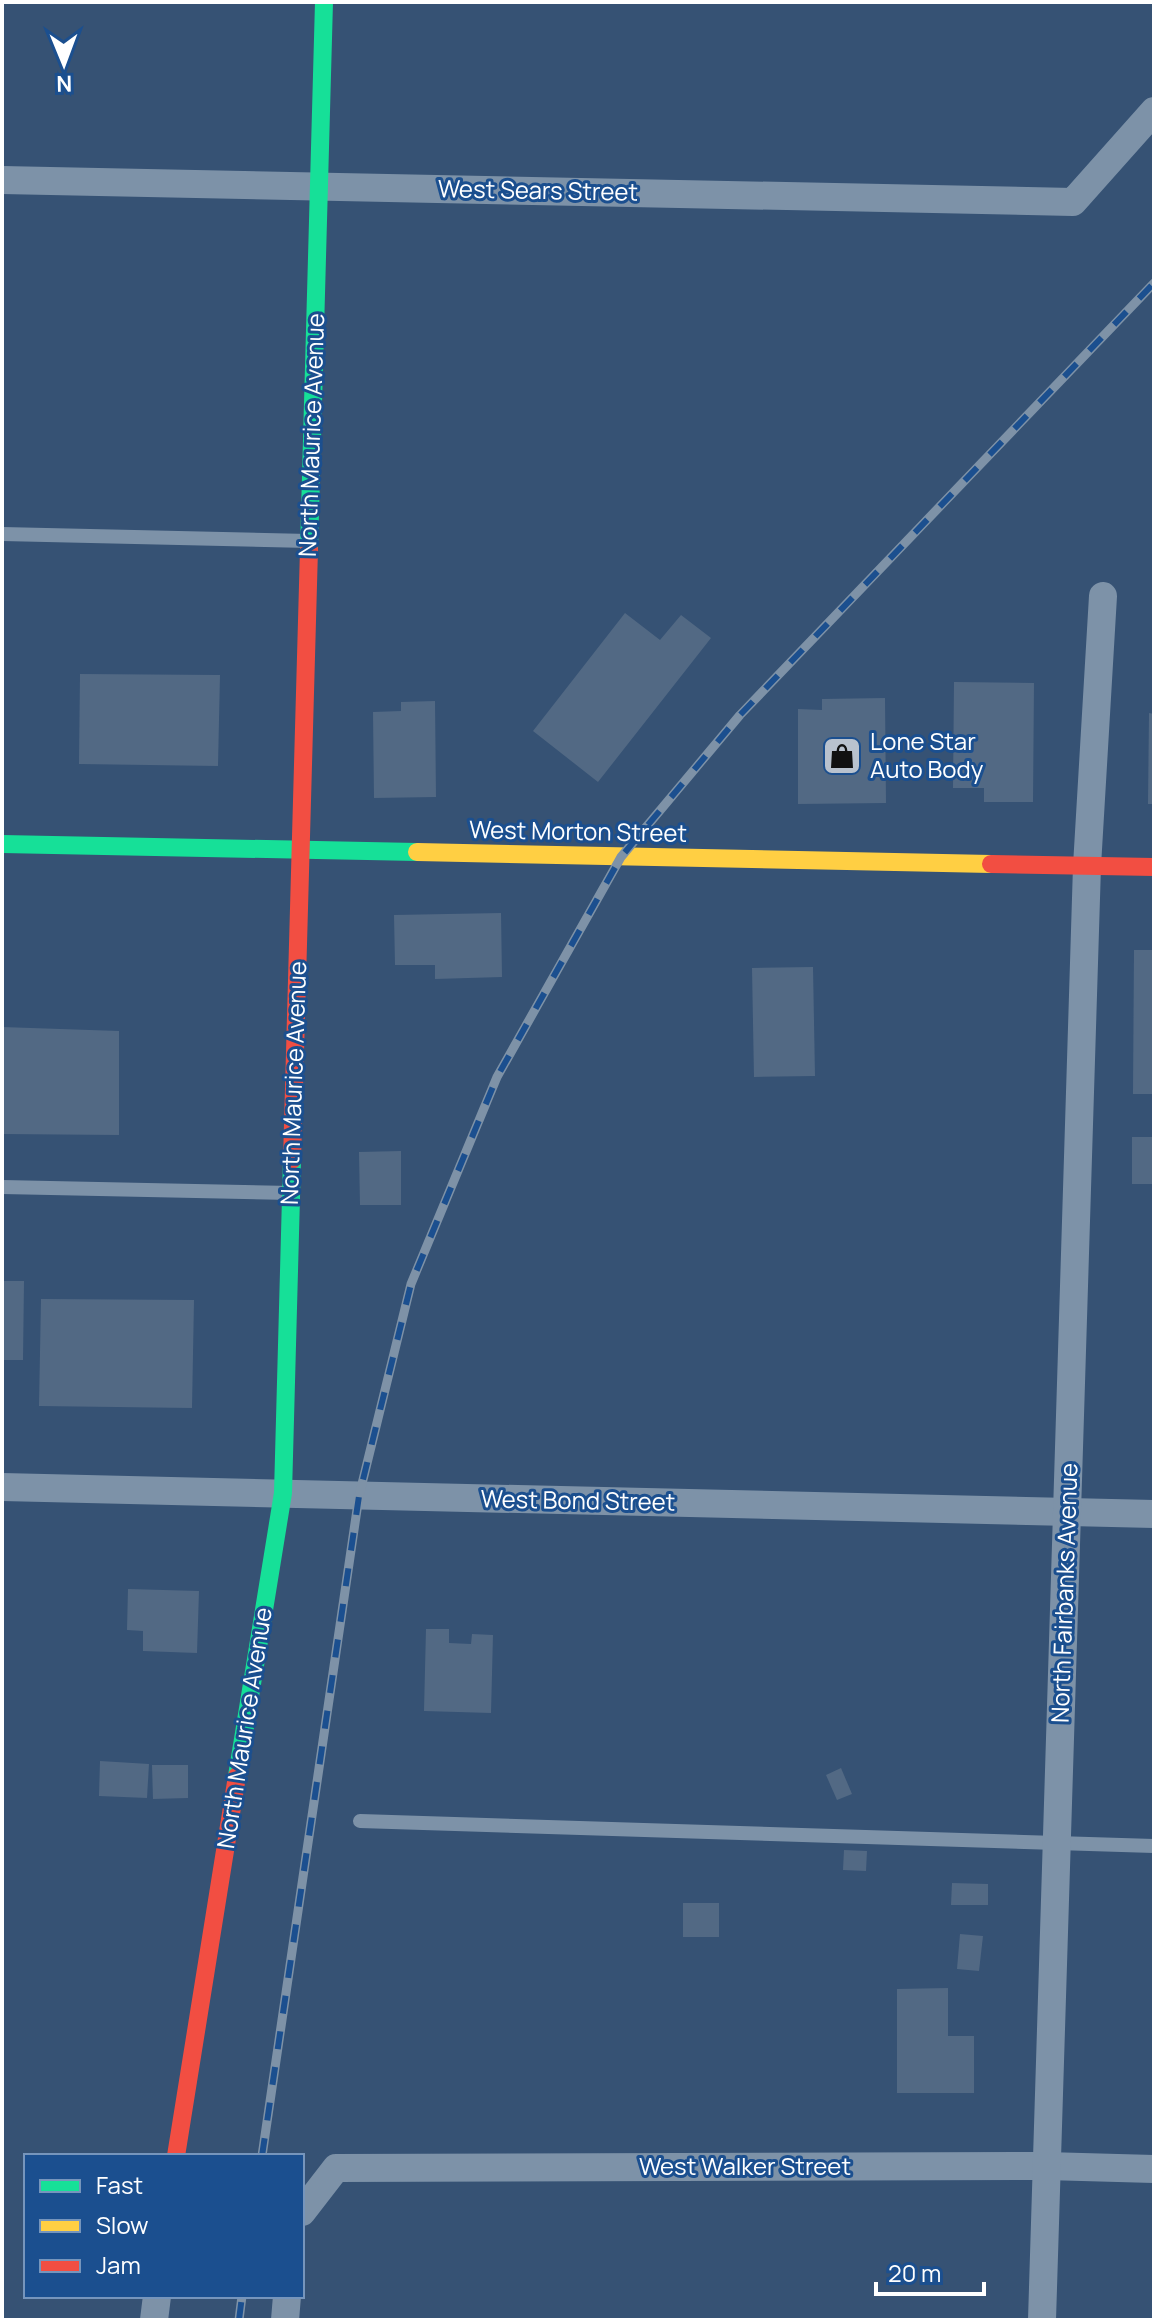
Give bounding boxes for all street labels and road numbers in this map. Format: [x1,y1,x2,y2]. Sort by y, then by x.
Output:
street label: West Sears Street [438,171,638,208]
street label: North Maurice Avenue [290,313,331,557]
street label: West Morton Street [469,812,687,849]
street label: North Maurice Avenue [272,961,313,1205]
street label: North Fairbanks Avenue [1042,1462,1085,1724]
street label: West Bond Street [480,1481,676,1518]
street label: North Maurice Avenue [208,1605,279,1851]
street label: West Walker Street [639,2149,851,2182]

